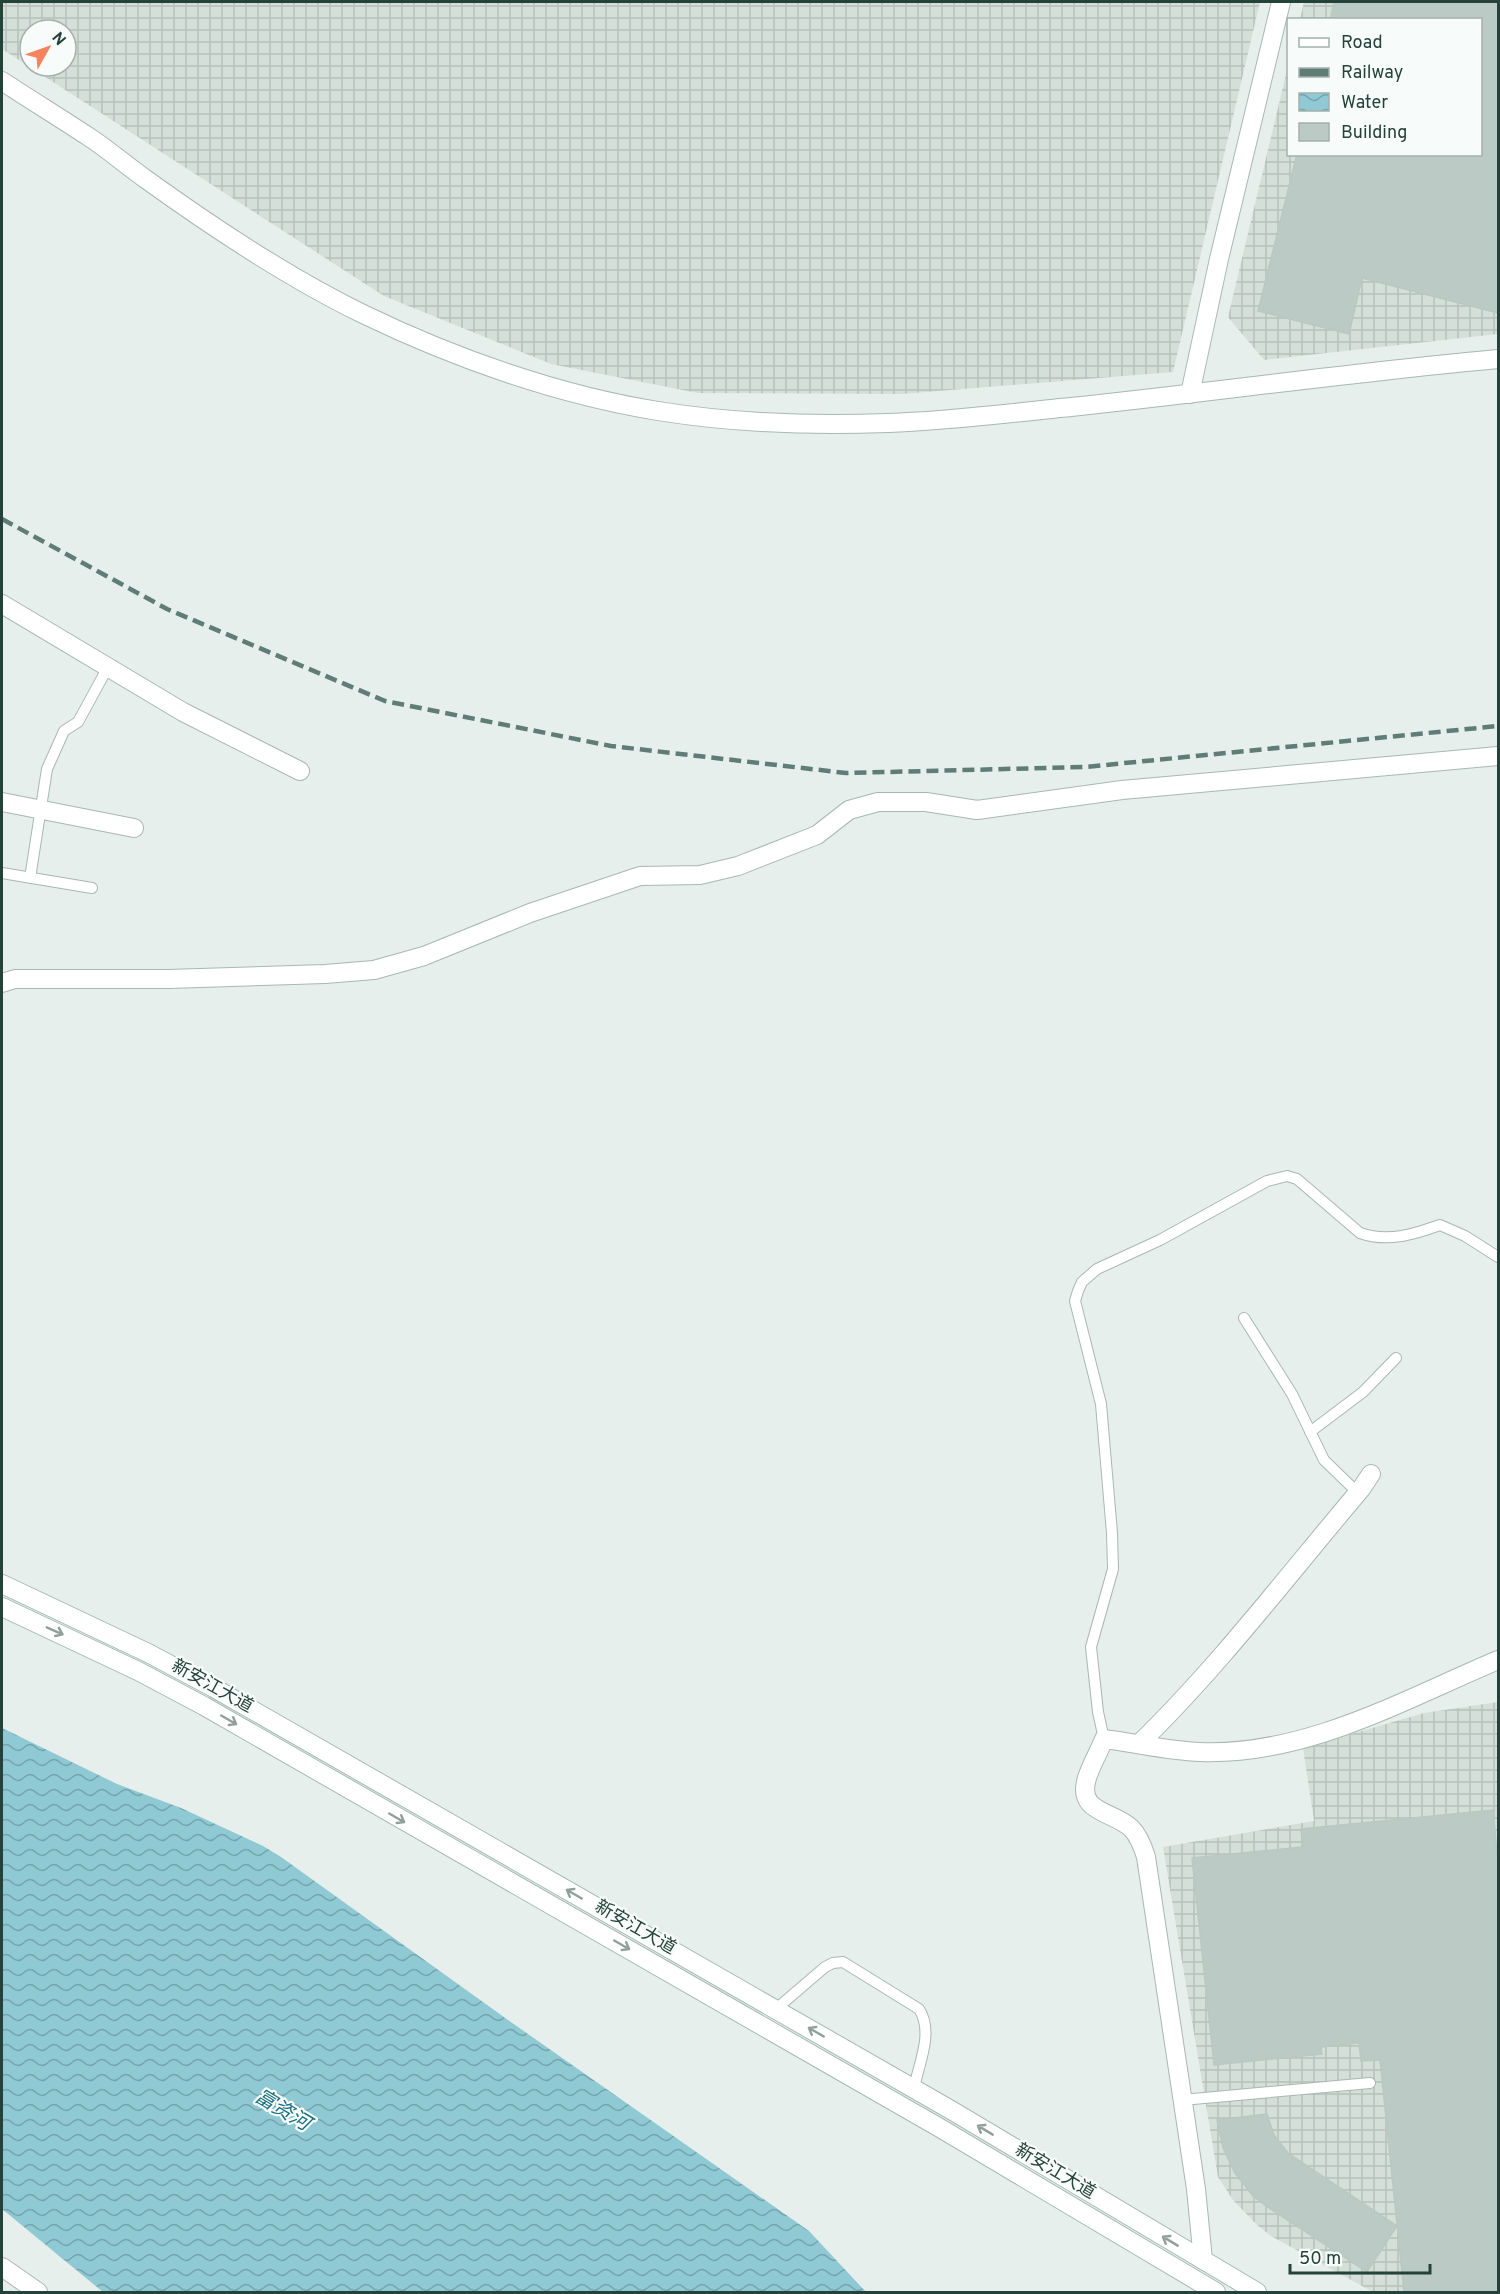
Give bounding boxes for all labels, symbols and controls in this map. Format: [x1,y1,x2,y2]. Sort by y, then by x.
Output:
north arrow [18,18,78,78]
legend [1287,18,1482,156]
text: N [47,29,69,50]
text: Road [1341,32,1383,55]
text: Railway [1341,62,1403,85]
text: Water [1341,92,1388,115]
text: Building [1341,122,1407,145]
one-way arrow [45,1626,63,1638]
street label: 新安江大道 [167,1655,257,1719]
one-way arrow [219,1715,237,1726]
one-way arrow [388,1812,405,1824]
one-way arrow [566,1887,583,1899]
street label: 新安江大道 [590,1896,680,1960]
one-way arrow [612,1940,630,1951]
one-way arrow [808,2026,825,2038]
water label: 富资河 [250,2084,318,2140]
one-way arrow [977,2124,994,2136]
street label: 新安江大道 [1011,2139,1099,2205]
one-way arrow [1162,2235,1179,2247]
scale bar [1290,2237,1430,2275]
text: 50 m [1299,2248,1341,2271]

